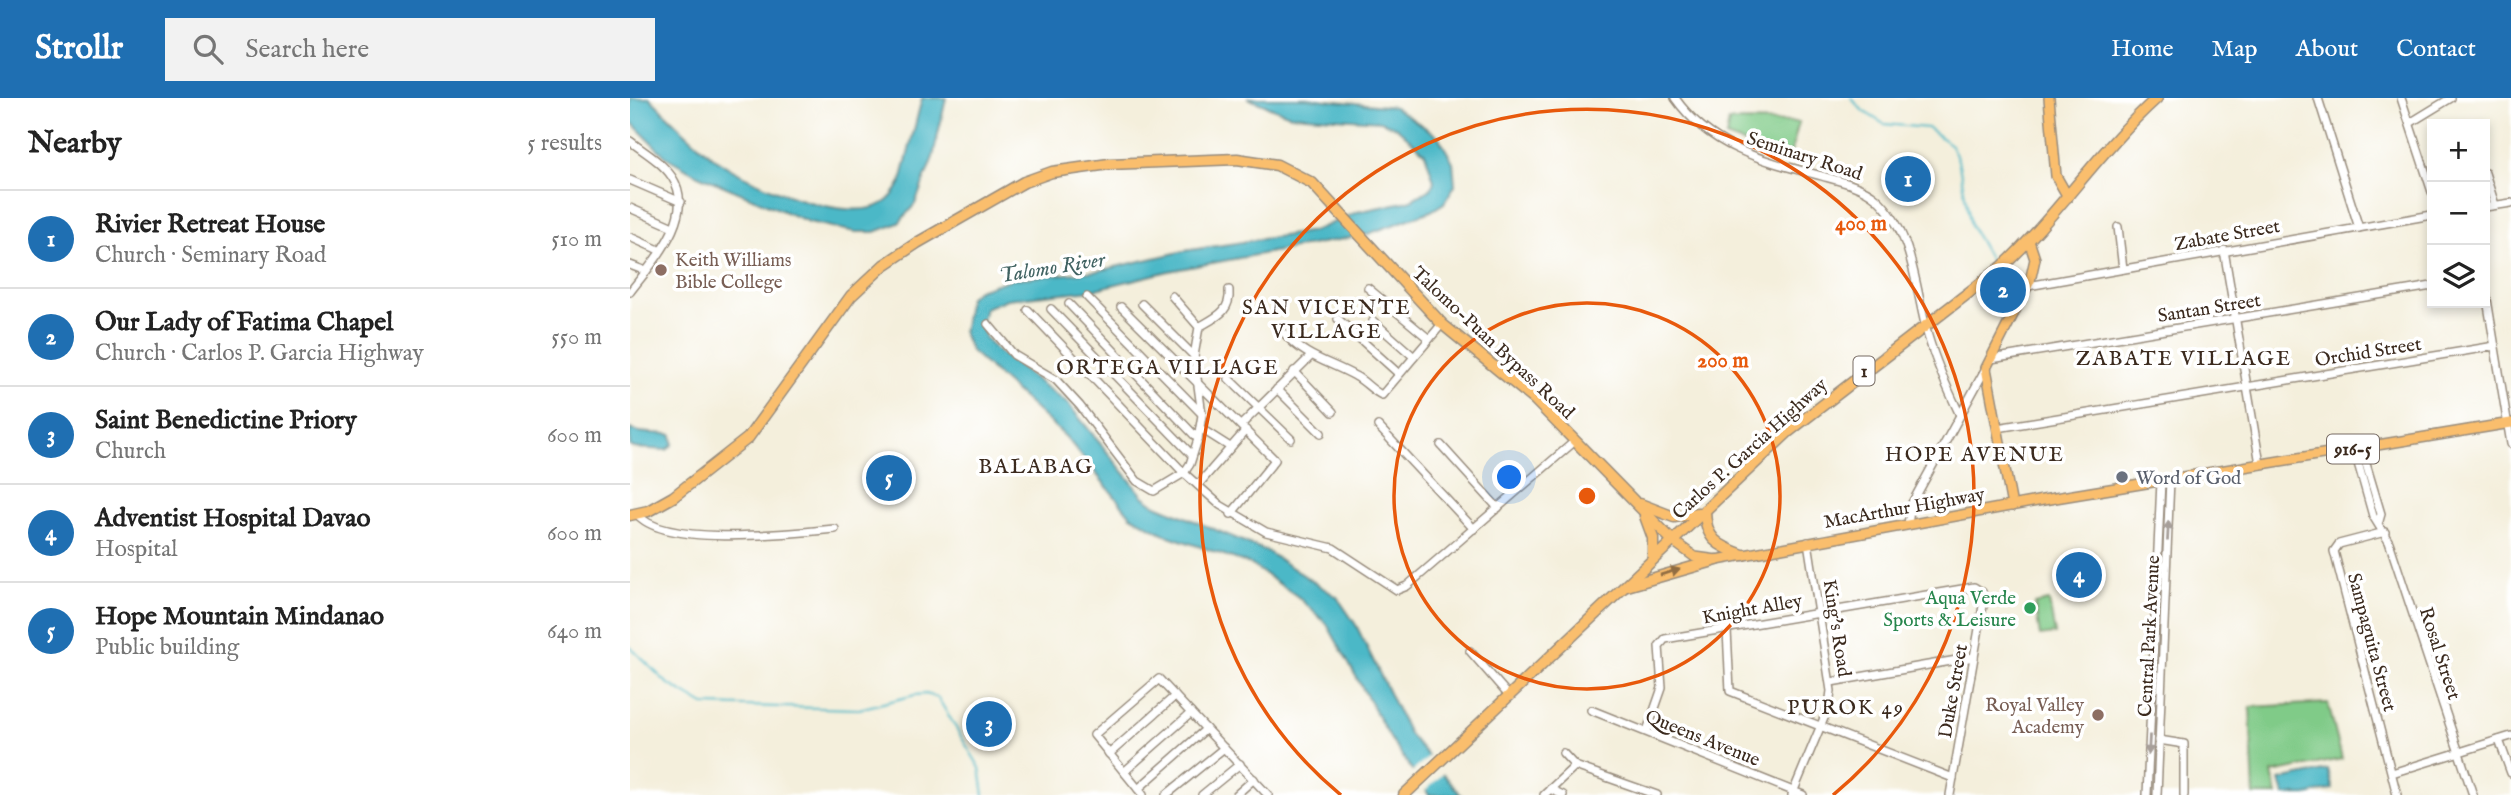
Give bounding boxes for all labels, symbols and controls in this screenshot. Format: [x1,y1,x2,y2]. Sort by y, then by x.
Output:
search box [165,18,655,81]
text: Strollr [35,28,123,70]
icon: search [189,30,227,68]
text: Search here [245,33,369,66]
text: Home [2111,34,2174,65]
text: Map [2212,34,2258,65]
text: About [2296,34,2358,65]
text: Contact [2396,34,2476,65]
map controls [2427,119,2490,308]
button: + [2427,119,2490,182]
text: Nearby [28,125,121,163]
street label: Seminary Road [1744,127,1866,187]
text: 5 results [527,129,602,158]
pin: 1 [1885,153,1931,205]
button: − [2427,182,2490,245]
text: Rivier Retreat House [95,208,325,241]
text: 400 m [1835,211,1888,238]
street label: Zabate Street [2173,215,2282,257]
text: 1 [47,225,55,254]
text: 510 m [551,225,602,254]
text: Church · Seminary Road [95,241,326,270]
button: layers [2427,245,2490,308]
water label: Talomo River [998,247,1108,290]
place label: Keith Williams Bible College [675,249,792,295]
marker: Keith Williams Bible College [653,262,669,278]
street label: Talomo-Puan Bypass Road [1406,262,1580,426]
pin: 2 [1980,264,2026,316]
street label: Santan Street [2156,289,2263,329]
district label: SAN VICENTE VILLAGE [1242,295,1412,346]
text: Our Lady of Fatima Chapel [95,306,393,339]
text: 2 [46,323,56,352]
text: 550 m [551,323,602,352]
street label: Orchid Street [2313,333,2424,373]
text: Church · Carlos P. Garcia Highway [95,339,424,368]
district label: ZABATE VILLAGE [2076,346,2292,373]
text: 200 m [1697,348,1749,375]
district label: ORTEGA VILLAGE [1056,355,1280,382]
road number: 1 [1854,356,1874,386]
street label: Carlos P. Garcia Highway [1668,373,1833,526]
text: Saint Benedictine Priory [95,404,357,437]
text: 3 [47,421,55,450]
text: 600 m [547,421,602,450]
road number: 916-5 [2327,435,2379,464]
text: Church [95,437,166,466]
district label: HOPE AVENUE [1885,442,2065,469]
pin: 5 [866,452,912,504]
district label: BALABAG [978,454,1094,481]
your location [1492,460,1526,494]
place label: Word of God [2136,467,2242,491]
marker: Word of God [2114,469,2130,485]
street label: MacArthur Highway [1822,483,1987,535]
centre of rings [1575,484,1599,508]
text: Adventist Hospital Davao [95,502,370,535]
text: 4 [45,519,57,548]
text: 600 m [547,519,602,548]
one-way arrow [2163,520,2174,542]
text: Hospital [95,535,177,564]
pin: 4 [2056,549,2102,601]
street label: Central Park Avenue [2134,554,2166,718]
one-way arrow [1660,567,1681,577]
street label: Sampaguita Street [2341,571,2401,715]
street label: King's Road [1816,578,1856,680]
place label: Aqua Verde Sports & Leisure [1883,587,2016,633]
street label: Knight Alley [1700,589,1805,631]
text: Hope Mountain Mindanao [95,600,384,633]
marker: Aqua Verde Sports & Leisure [2022,600,2038,616]
street label: Rosal Street [2413,604,2465,703]
text: 5 [47,617,55,646]
text: 640 m [547,617,602,646]
text: Public building [95,633,239,662]
street label: Duke Street [1934,642,1974,740]
place label: Royal Valley Academy [1985,694,2085,740]
district label: PUROK 49 [1787,695,1905,722]
pin: 3 [966,698,1012,750]
street label: Queens Avenue [1641,705,1763,773]
marker: Royal Valley Academy [2090,707,2106,723]
one-way arrow [2144,734,2155,756]

